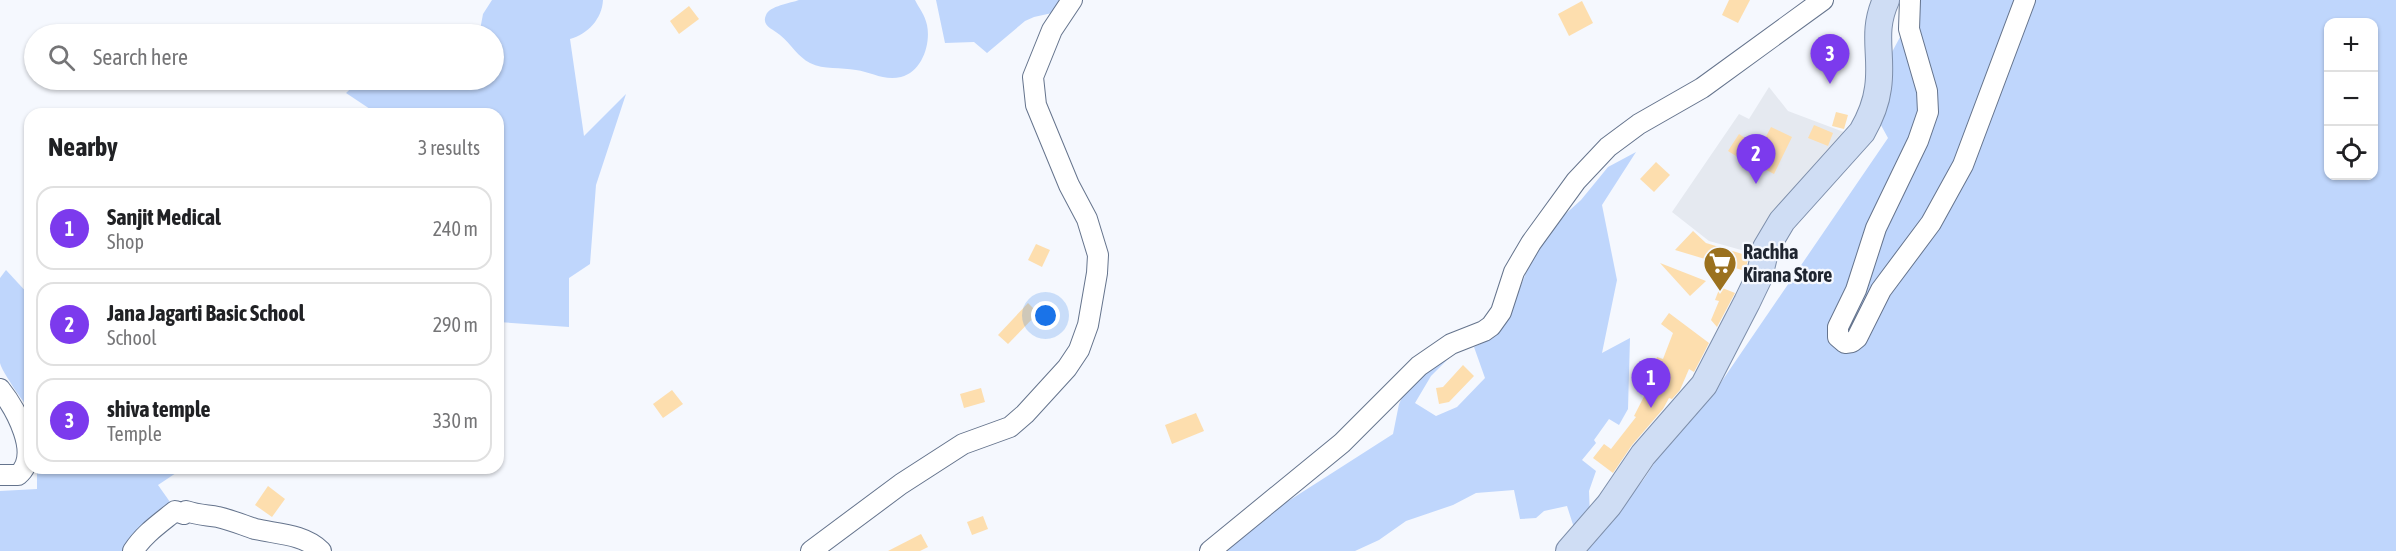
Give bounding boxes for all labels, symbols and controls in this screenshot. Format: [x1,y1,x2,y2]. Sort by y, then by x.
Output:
map controls [2324,18,2378,180]
button: + [2324,18,2378,72]
search box [24,24,504,90]
pin: 3 [1810,34,1850,84]
icon: search [45,41,78,74]
text: Search here [93,44,188,70]
button: − [2324,72,2378,126]
button: locate [2324,126,2378,180]
text: Nearby [48,132,118,162]
pin: 2 [1736,134,1776,184]
text: 3 results [418,136,480,159]
text: Sanjit Medical [107,204,221,230]
text: 1 [65,217,74,240]
text: 240 m [433,217,478,240]
text: Shop [107,230,144,253]
place label: Rachha Kirana Store [1743,240,1832,286]
supermarket icon: Rachha Kirana Store [1702,245,1738,292]
text: Jana Jagarti Basic School [107,300,305,326]
your location [1031,301,1060,330]
text: 2 [65,313,74,336]
text: 290 m [433,313,478,336]
text: School [107,326,157,349]
pin: 1 [1632,358,1670,408]
text: shiva temple [107,396,211,422]
text: 3 [65,409,74,432]
text: 330 m [433,409,478,432]
text: Temple [107,422,162,445]

